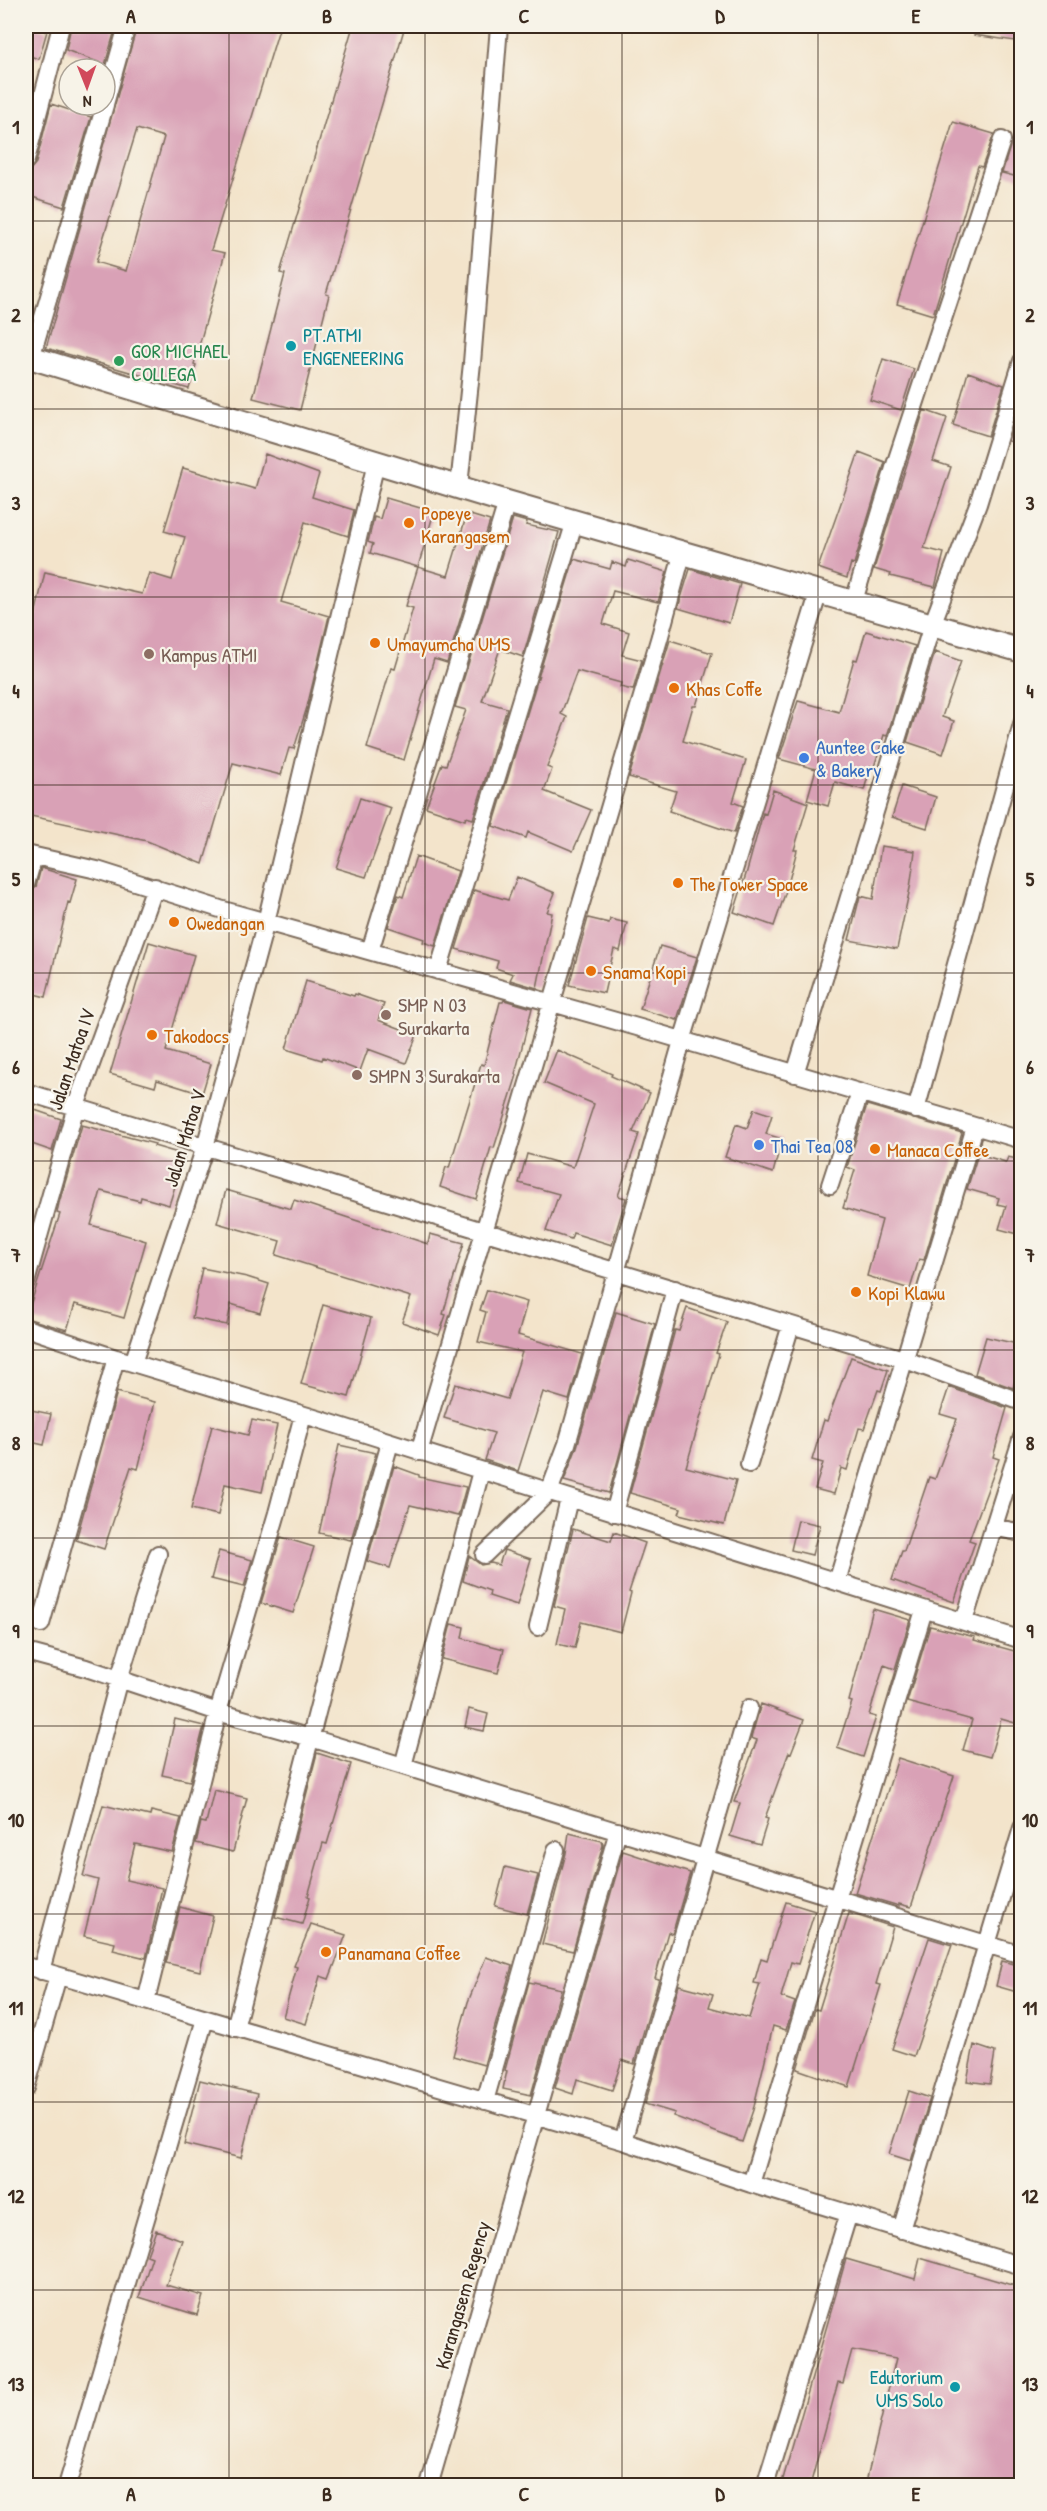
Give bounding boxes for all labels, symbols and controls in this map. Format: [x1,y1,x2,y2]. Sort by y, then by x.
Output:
text: A [126,2,136,29]
text: B [322,2,332,29]
text: C [519,2,530,29]
text: D [715,2,725,29]
text: E [912,2,921,29]
north arrow [57,57,117,117]
text: N [82,91,92,113]
text: 1 [12,113,20,140]
text: 1 [1026,113,1034,140]
text: 2 [11,301,21,328]
text: 2 [1025,301,1035,328]
place label: PT.ATMI ENGENEERING [303,321,404,371]
place label: GOR MICHAEL COLLEGA [131,337,228,387]
marker: PT.ATMI ENGENEERING [284,339,298,353]
marker: GOR MICHAEL COLLEGA [112,354,126,368]
text: 3 [12,489,21,516]
text: 3 [1026,489,1035,516]
place label: Popeye Karangasem [421,499,510,549]
marker: Popeye Karangasem [402,516,416,530]
place label: Umayumcha UMS [387,630,510,657]
marker: Umayumcha UMS [368,636,382,650]
place label: Kampus ATMI [161,641,257,668]
marker: Kampus ATMI [142,647,156,661]
place label: Khas Coffe [686,675,763,702]
text: 4 [12,677,20,704]
text: 4 [1026,677,1034,704]
marker: Khas Coffe [667,681,681,695]
place label: Auntee Cake & Bakery [816,733,905,783]
marker: Auntee Cake & Bakery [797,751,811,765]
text: 5 [12,865,21,892]
text: 5 [1026,865,1035,892]
place label: The Tower Space [690,870,809,897]
marker: The Tower Space [671,876,685,890]
place label: Owedangan [186,909,265,936]
marker: Owedangan [167,915,181,929]
place label: Snama Kopi [603,958,687,985]
marker: Snama Kopi [584,964,598,978]
place label: SMP N 03 Surakarta [398,991,469,1041]
street label: Jalan Matoa IV [41,1004,101,1113]
marker: SMP N 03 Surakarta [379,1008,393,1022]
place label: Takodocs [164,1022,229,1049]
marker: Takodocs [145,1028,159,1042]
text: 6 [12,1053,20,1080]
text: 6 [1026,1053,1034,1080]
place label: SMPN 3 Surakarta [369,1062,500,1089]
marker: SMPN 3 Surakarta [350,1068,364,1082]
street label: Jalan Matoa V [156,1085,212,1190]
place label: Thai Tea 08 [771,1132,853,1159]
place label: Manaca Coffee [887,1136,989,1163]
marker: Thai Tea 08 [752,1138,766,1152]
marker: Manaca Coffee [868,1142,882,1156]
text: 7 [10,1241,21,1268]
text: 7 [1024,1241,1035,1268]
place label: Kopi Klawu [868,1279,945,1306]
marker: Kopi Klawu [849,1285,863,1299]
text: 8 [12,1429,21,1456]
text: 8 [1026,1429,1035,1456]
text: 9 [12,1617,20,1644]
text: 9 [1026,1617,1034,1644]
text: 10 [8,1806,24,1833]
text: 10 [1022,1806,1038,1833]
place label: Panamana Coffee [338,1939,461,1966]
marker: Panamana Coffee [319,1945,333,1959]
text: 11 [9,1994,23,2021]
text: 11 [1023,1994,1037,2021]
text: 12 [8,2182,25,2209]
text: 12 [1022,2182,1039,2209]
street label: Karangasem Regency [428,2218,496,2372]
place label: Edutorium UMS Solo [870,2363,943,2413]
text: 13 [8,2370,24,2397]
text: 13 [1022,2370,1038,2397]
marker: Edutorium UMS Solo [948,2380,962,2394]
text: A [126,2480,136,2507]
text: B [322,2480,332,2507]
text: C [519,2480,530,2507]
text: D [715,2480,725,2507]
text: E [912,2480,921,2507]

